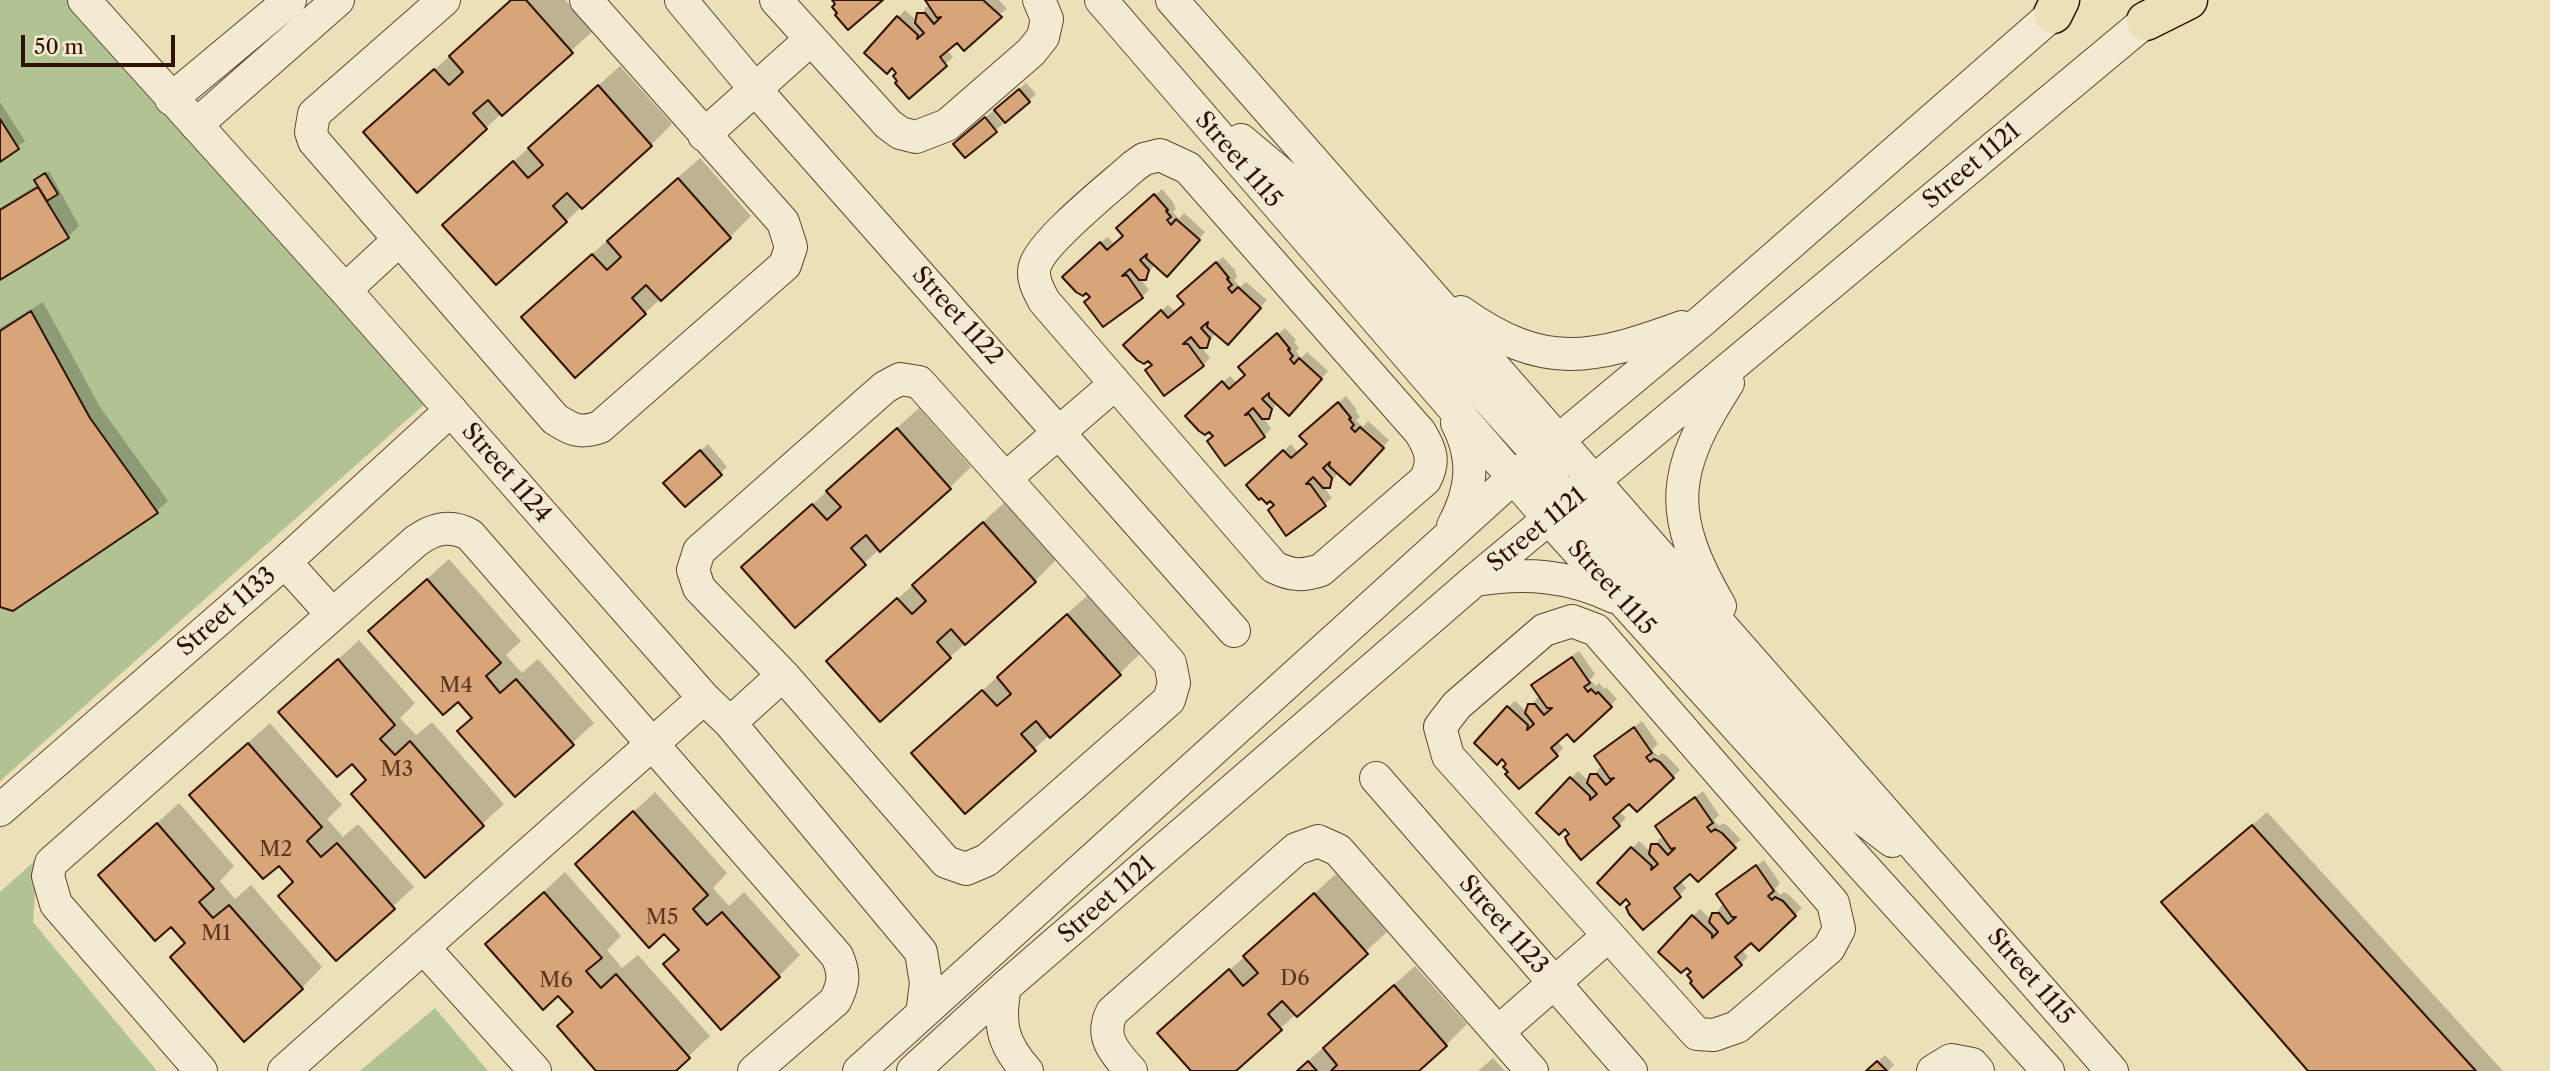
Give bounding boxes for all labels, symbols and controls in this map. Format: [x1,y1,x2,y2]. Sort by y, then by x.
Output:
scale bar [24,21,178,65]
text: 50 m [34,34,84,59]
street label: Street 1115 [1189,106,1287,214]
street label: Street 1121 [1917,117,2027,215]
street label: Street 1122 [905,261,1009,371]
street label: Street 1124 [455,417,557,529]
street label: Street 1121 [1482,482,1592,578]
street label: Street 1115 [1561,535,1661,641]
street label: Street 1133 [172,561,282,663]
house number: M4 [439,673,473,699]
house number: M3 [381,757,413,783]
house number: M2 [259,837,293,863]
street label: Street 1121 [1053,850,1161,950]
street label: Street 1123 [1452,870,1554,980]
house number: M5 [646,905,678,931]
house number: M1 [201,921,231,947]
street label: Street 1115 [1981,923,2079,1031]
house number: D6 [1280,966,1310,992]
house number: M6 [539,968,573,994]

